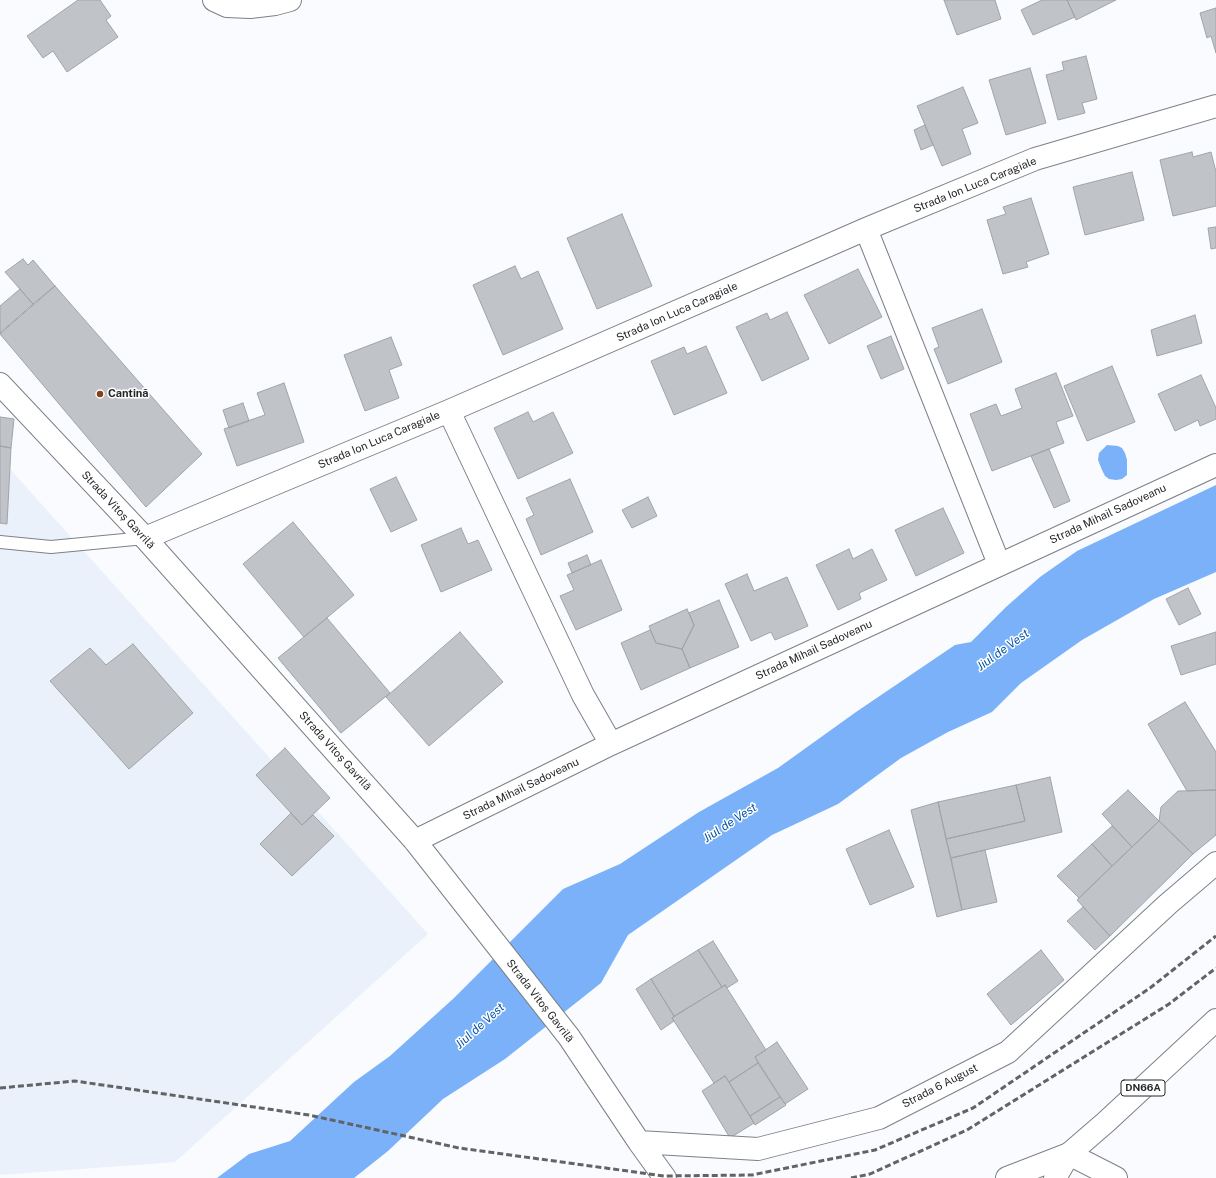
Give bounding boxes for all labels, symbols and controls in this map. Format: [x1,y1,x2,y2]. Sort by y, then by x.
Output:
street label: Strada Ion Luca Caragiale [912,154,1038,216]
street label: Strada Ion Luca Caragiale [614,279,740,345]
place label: Cantină [108,387,149,401]
marker: Cantină [95,389,105,399]
street label: Strada Ion Luca Caragiale [316,408,442,472]
street label: Strada Vitoș Gavrilă [79,468,157,552]
street label: Strada Mihail Sadoveanu [1048,481,1168,547]
street label: Strada Mihail Sadoveanu [754,617,874,683]
water label: Jiul de Vest [974,626,1032,674]
street label: Strada Vitoș Gavrilă [296,709,374,793]
street label: Strada Mihail Sadoveanu [461,755,581,823]
water label: Jiul de Vest [701,800,759,846]
street label: Strada Vitoș Gavrilă [504,957,576,1045]
water label: Jiul de Vest [453,1000,507,1052]
street label: Strada 6 August [900,1061,980,1111]
road number: DN66A [1121,1080,1165,1096]

